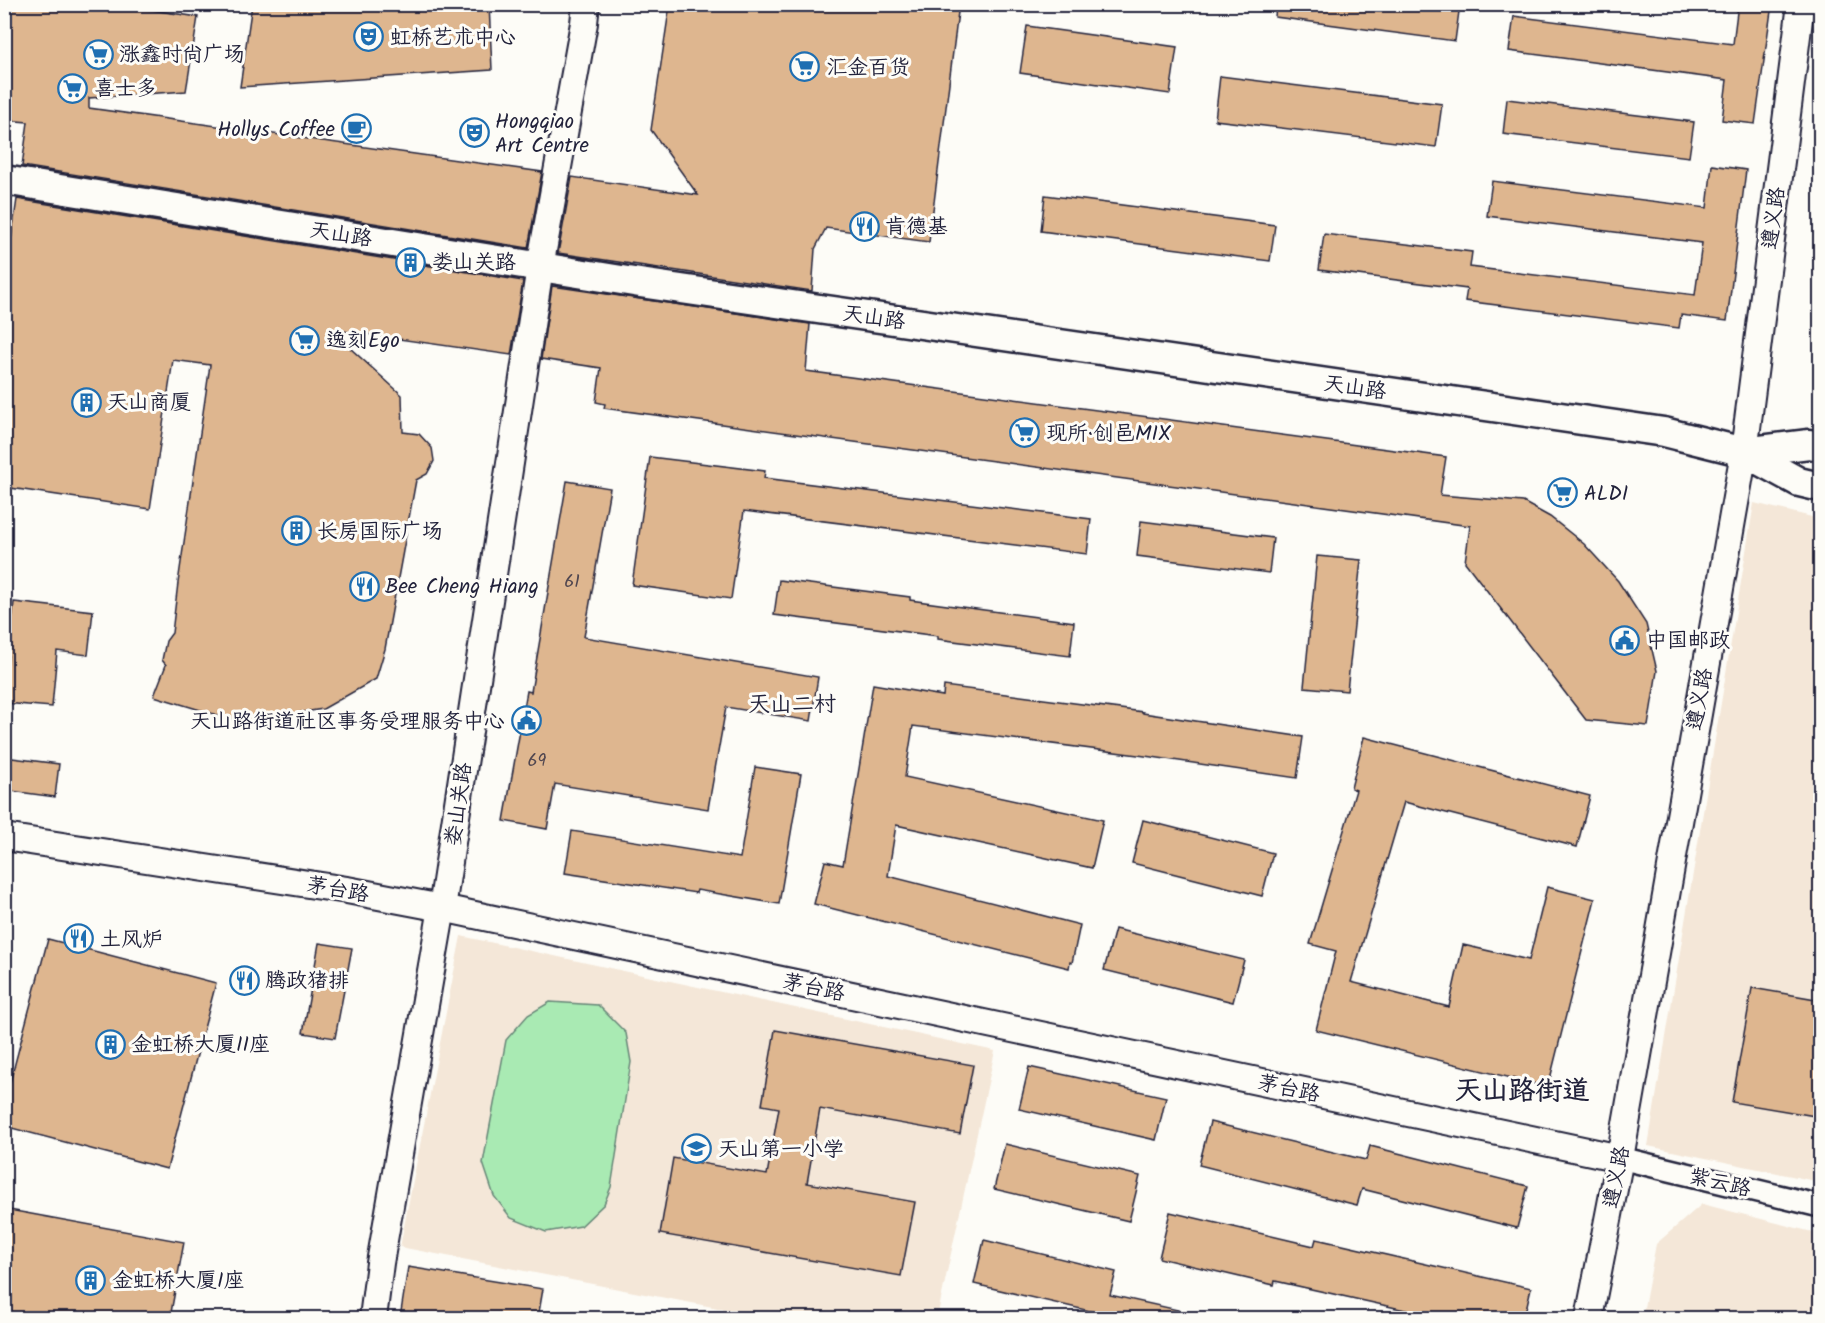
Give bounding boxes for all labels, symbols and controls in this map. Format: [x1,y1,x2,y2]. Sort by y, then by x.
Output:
theatre icon: 虹桥艺术中心 [353,21,385,53]
place label: 虹桥艺术中心 [390,22,516,55]
supermarket icon: 涨鑫时尚广场 [82,38,114,70]
place label: 涨鑫时尚广场 [119,39,245,72]
supermarket icon: 汇金百货 [789,51,821,83]
place label: 汇金百货 [826,52,910,85]
supermarket icon: 喜士多 [57,72,89,104]
place label: 喜士多 [94,73,157,106]
place label: Hongqiao Art Centre [495,106,590,163]
cafe icon: Hollys Coffee [340,113,372,145]
place label: Hollys Coffee [217,114,336,147]
theatre icon: Hongqiao Art Centre [458,117,490,149]
street label: 遵义路 [1754,185,1795,251]
restaurant icon: 肯德基 [848,210,880,242]
place label: 肯德基 [885,211,948,244]
street label: 天山路 [307,214,374,257]
building icon: 娄山关路 [395,246,427,278]
place label: 娄山关路 [432,247,516,280]
street label: 天山路 [840,298,907,339]
supermarket icon: 逸刻Ego [289,324,321,356]
place label: 逸刻Ego [326,325,400,358]
street label: 天山路 [1321,368,1388,409]
building icon: 天山商厦 [70,386,102,418]
place label: 天山商厦 [107,387,191,420]
supermarket icon: 现所·创邑MIX [1009,417,1041,449]
place label: 现所·创邑MIX [1046,418,1172,451]
supermarket icon: ALDI [1547,477,1579,509]
place label: ALDI [1584,478,1628,511]
building icon: 长房国际广场 [280,515,312,547]
place label: 长房国际广场 [317,516,443,549]
house number: 61 [564,568,580,597]
restaurant icon: Bee Cheng Hiang [348,570,380,602]
place label: Bee Cheng Hiang [385,571,539,604]
public building icon: 中国邮政 [1609,624,1641,656]
place label: 中国邮政 [1646,625,1730,658]
street label: 遵义路 [1679,665,1722,733]
district label: 天山二村 [748,688,836,723]
public building icon: 天山路街道社区事务受理服务中心 [510,705,542,737]
place label: 天山路街道社区事务受理服务中心 [190,706,505,739]
house number: 69 [528,747,547,776]
street label: 娄山关路 [437,760,482,848]
street label: 茅台路 [304,869,372,912]
restaurant icon: 土风炉 [63,923,95,955]
place label: 土风炉 [100,924,163,957]
restaurant icon: 腾政猪排 [228,964,260,996]
place label: 腾政猪排 [265,965,349,998]
street label: 茅台路 [779,966,848,1011]
building icon: 金虹桥大厦II座 [94,1028,126,1060]
place label: 金虹桥大厦II座 [131,1029,270,1062]
street label: 茅台路 [1254,1067,1323,1112]
district label: 天山路街道 [1455,1070,1590,1113]
school or university icon: 天山第一小学 [681,1133,713,1165]
place label: 天山第一小学 [718,1134,844,1167]
street label: 遵义路 [1595,1143,1640,1211]
street label: 紫云路 [1685,1160,1754,1207]
building icon: 金虹桥大厦I座 [75,1264,107,1296]
place label: 金虹桥大厦I座 [112,1265,245,1298]

